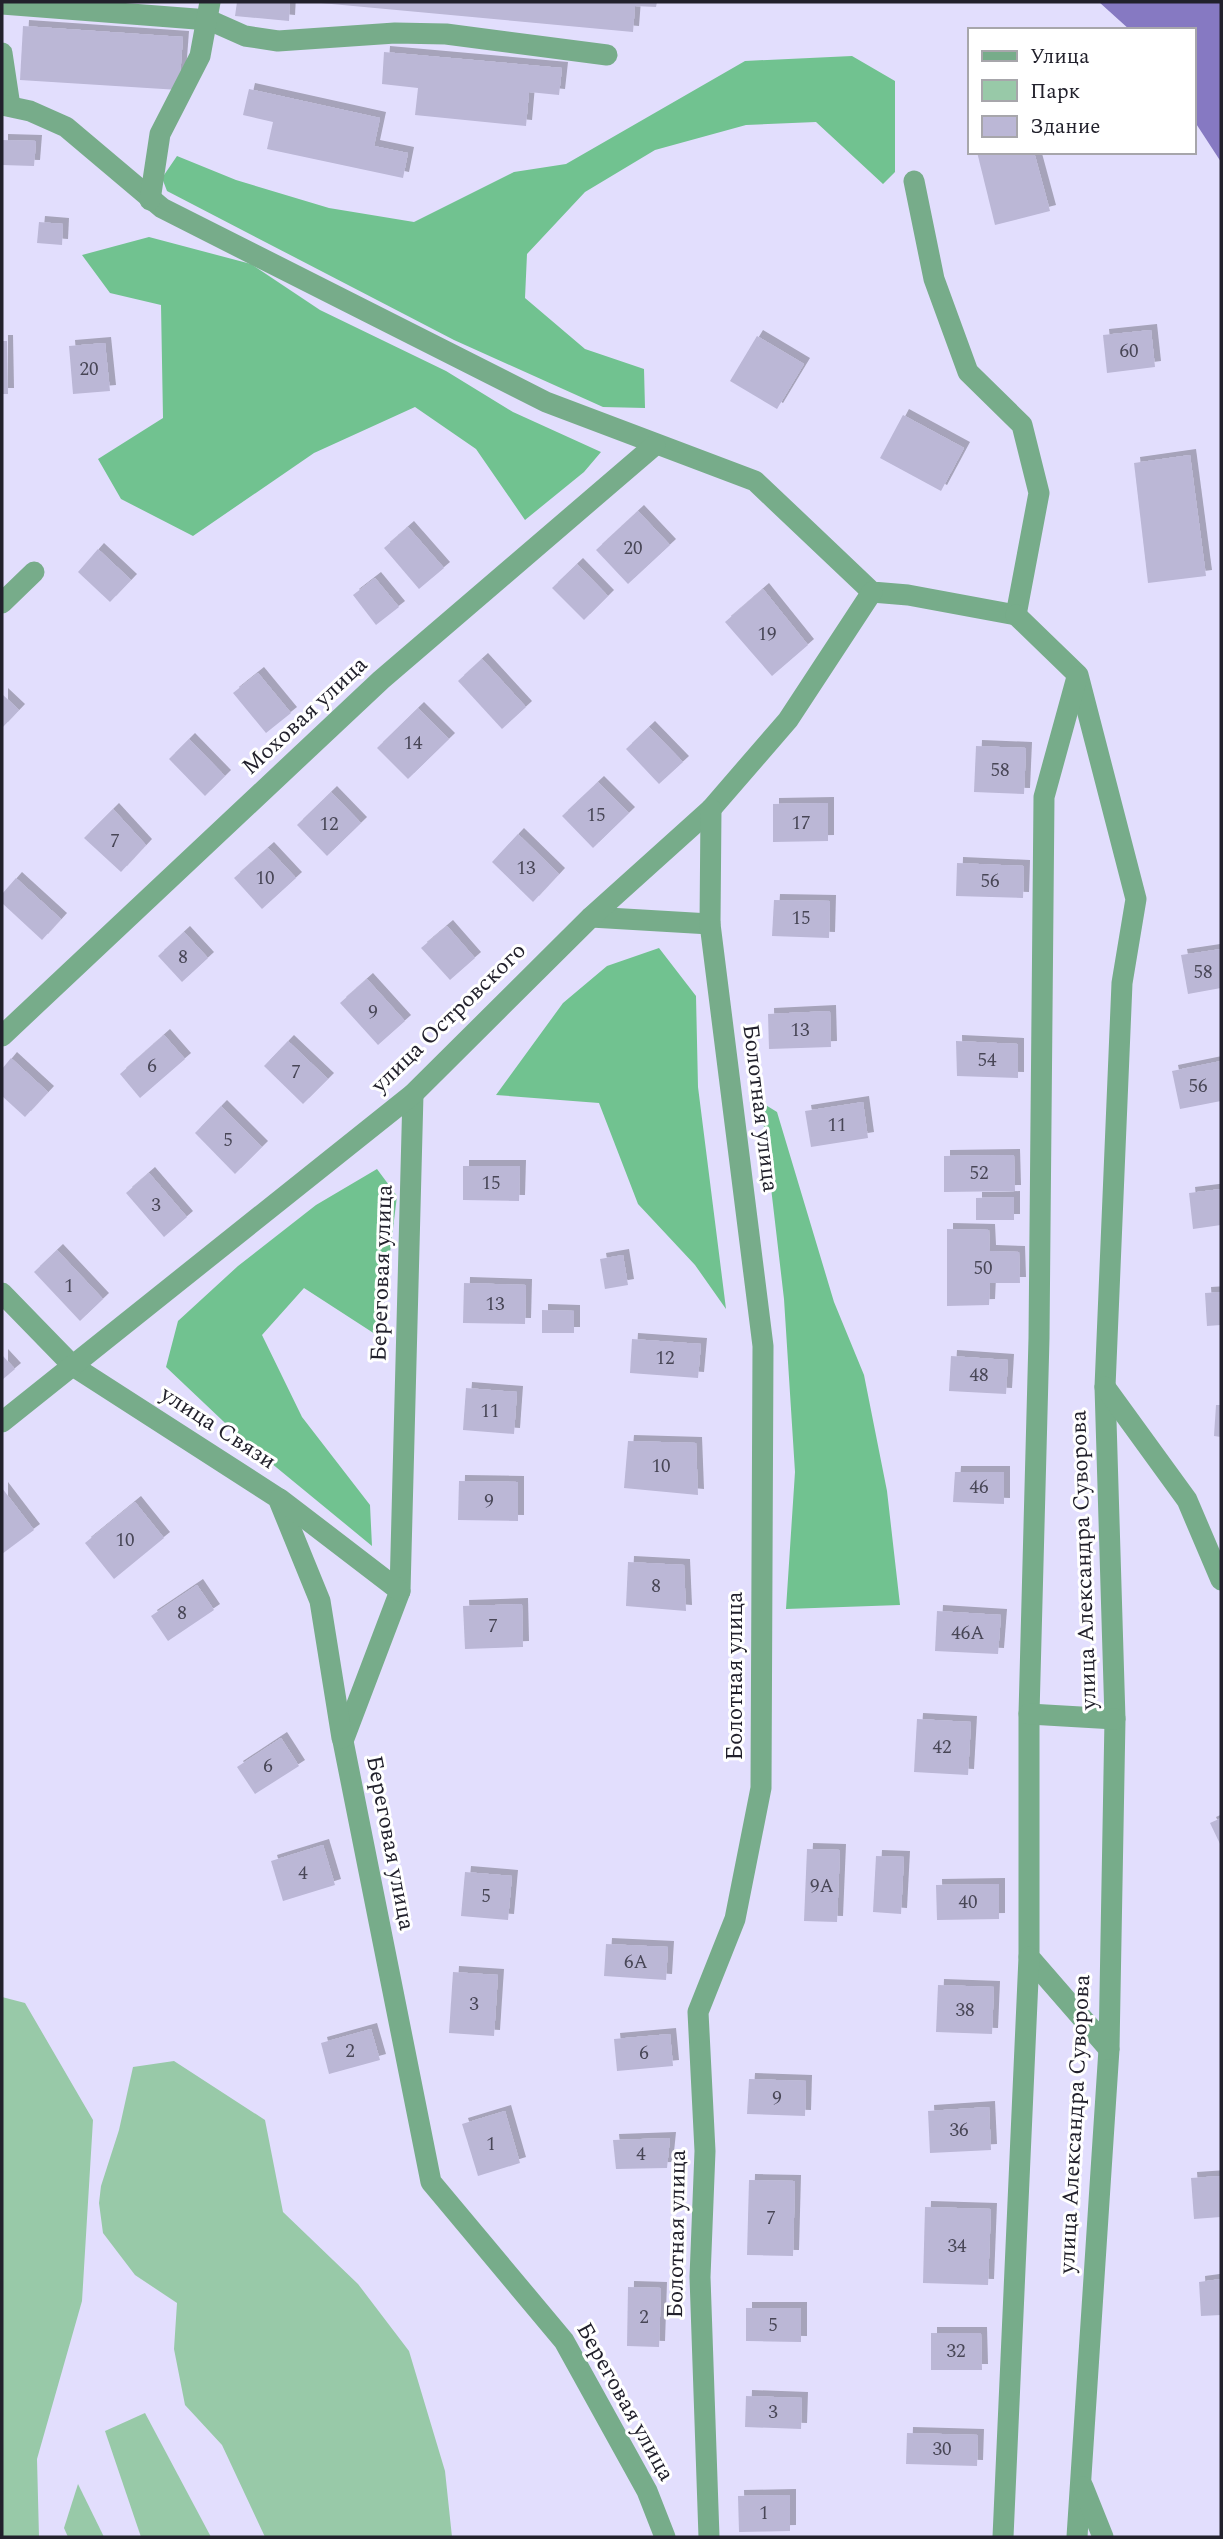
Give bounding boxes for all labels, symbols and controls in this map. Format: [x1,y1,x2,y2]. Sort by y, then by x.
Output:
legend [968,28,1195,154]
text: Улица [1030,41,1090,73]
text: Парк [1030,76,1081,108]
text: Здание [1030,111,1100,143]
house number: 60 [1119,337,1139,366]
house number: 20 [79,355,99,384]
house number: 20 [623,534,643,563]
house number: 19 [757,620,777,649]
street label: Моховая улица [234,648,376,784]
house number: 14 [403,729,423,758]
house number: 58 [990,756,1010,785]
house number: 15 [586,801,606,830]
house number: 17 [791,809,811,838]
house number: 12 [319,810,339,839]
house number: 7 [110,827,120,856]
house number: 13 [516,854,536,883]
house number: 10 [255,864,275,893]
house number: 56 [980,867,1000,896]
house number: 15 [791,904,811,933]
street label: улица Островского [363,934,535,1102]
house number: 8 [178,943,188,972]
house number: 58 [1193,958,1213,987]
house number: 9 [368,998,378,1027]
house number: 13 [790,1016,810,1045]
street label: Болотная улица [732,1022,788,1194]
house number: 54 [977,1046,997,1075]
house number: 6 [147,1052,157,1081]
house number: 7 [291,1058,301,1087]
house number: 56 [1188,1072,1208,1101]
house number: 11 [827,1111,847,1140]
house number: 5 [223,1126,233,1155]
house number: 52 [969,1159,989,1188]
house number: 15 [481,1169,501,1198]
street label: Береговая улица [361,1184,403,1362]
house number: 3 [151,1191,161,1220]
house number: 50 [973,1254,993,1283]
house number: 1 [64,1272,74,1301]
house number: 13 [485,1290,505,1319]
house number: 12 [655,1344,675,1373]
house number: 48 [969,1361,989,1390]
street label: улица Связи [152,1377,283,1479]
house number: 11 [480,1397,500,1426]
street label: улица Александра Суворова [1061,1410,1107,1711]
house number: 10 [651,1452,671,1481]
house number: 46 [969,1473,989,1502]
house number: 9 [484,1487,494,1516]
house number: 10 [115,1526,135,1555]
house number: 8 [651,1572,661,1601]
street label: Болотная улица [718,1592,753,1760]
house number: 8 [177,1599,187,1628]
house number: 7 [488,1612,498,1641]
house number: 46А [951,1619,985,1648]
house number: 42 [932,1733,952,1762]
house number: 6 [263,1752,273,1781]
street label: Береговая улица [356,1753,424,1933]
house number: 4 [298,1859,308,1888]
house number: 9А [810,1872,834,1901]
house number: 5 [481,1882,491,1911]
house number: 40 [958,1888,978,1917]
house number: 6А [624,1948,648,1977]
street label: улица Александра Суворова [1050,1973,1100,2276]
house number: 3 [469,1990,479,2019]
house number: 38 [955,1996,975,2025]
house number: 2 [345,2037,355,2066]
house number: 6 [639,2039,649,2068]
house number: 9 [772,2084,782,2113]
house number: 36 [949,2116,969,2145]
house number: 1 [486,2130,496,2159]
house number: 4 [636,2140,646,2169]
street label: Болотная улица [658,2149,696,2319]
house number: 7 [766,2204,776,2233]
house number: 34 [947,2232,967,2261]
house number: 2 [639,2303,649,2332]
house number: 5 [768,2311,778,2340]
street label: Береговая улица [567,2316,683,2488]
house number: 32 [946,2337,966,2366]
house number: 3 [768,2398,778,2427]
house number: 30 [932,2435,952,2464]
house number: 1 [759,2499,769,2528]

